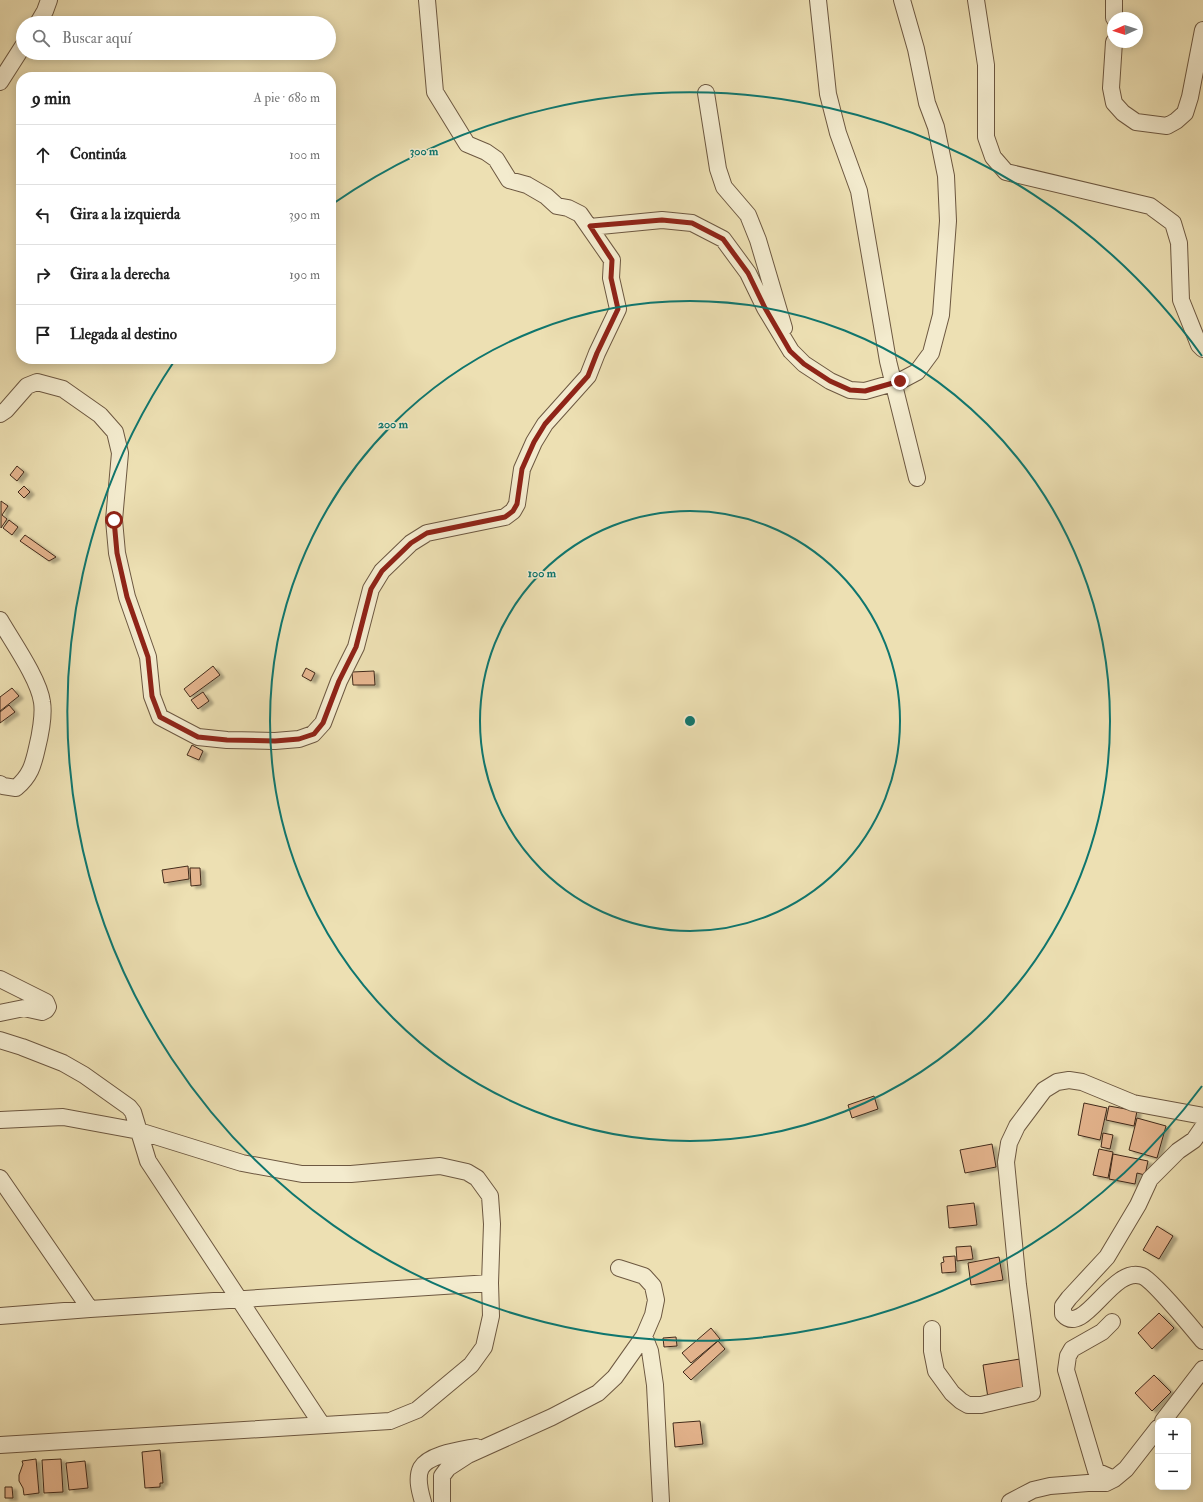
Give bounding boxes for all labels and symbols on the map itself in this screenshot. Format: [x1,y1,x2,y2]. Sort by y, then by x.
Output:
north arrow [1107,12,1143,48]
text: 300 m [410,144,439,159]
route end [891,372,909,390]
text: 200 m [378,417,409,432]
route start [105,511,123,529]
text: 100 m [528,566,557,581]
centre of rings [683,714,697,728]

